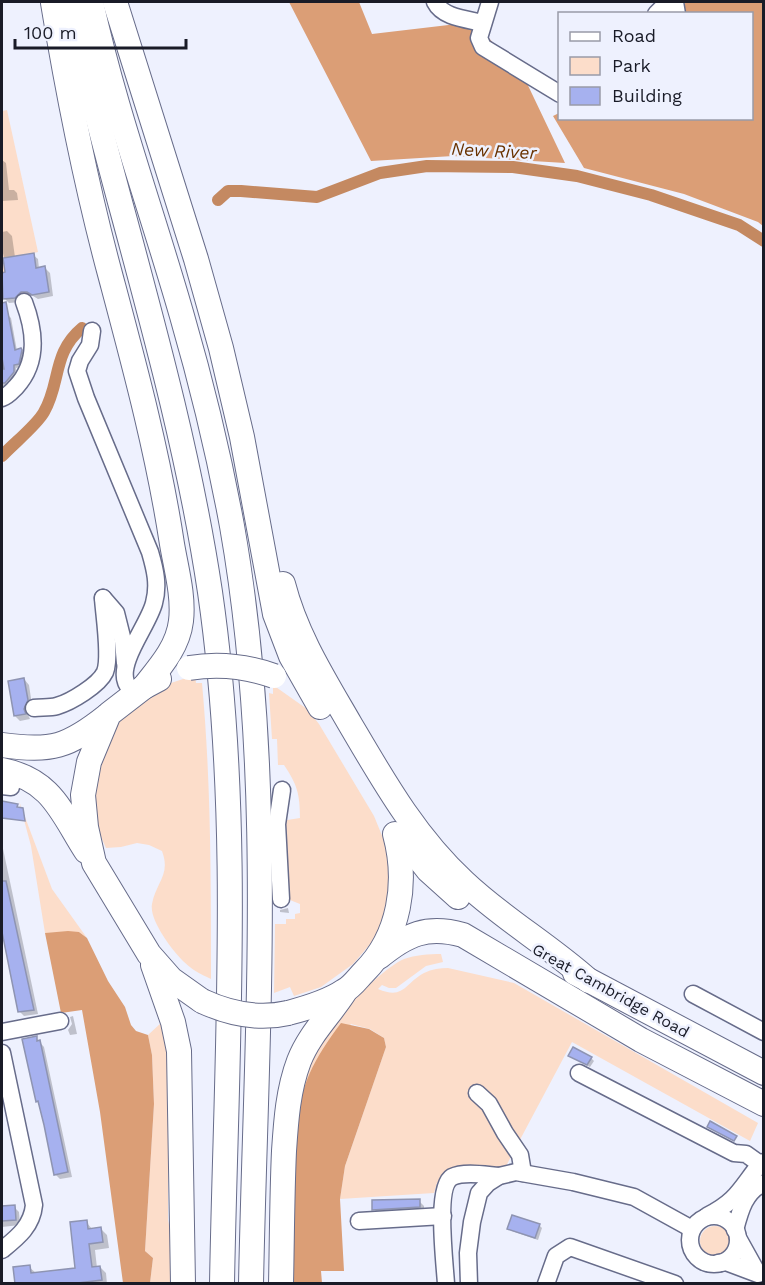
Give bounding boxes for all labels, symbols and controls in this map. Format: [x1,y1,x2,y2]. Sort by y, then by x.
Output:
scale bar [15,12,186,50]
legend [558,12,753,120]
text: 100 m [24,22,77,43]
text: Road [612,25,656,46]
text: Park [612,55,651,76]
text: Building [612,85,682,106]
water label: New River [451,138,538,163]
street label: Great Cambridge Road [529,939,692,1042]

